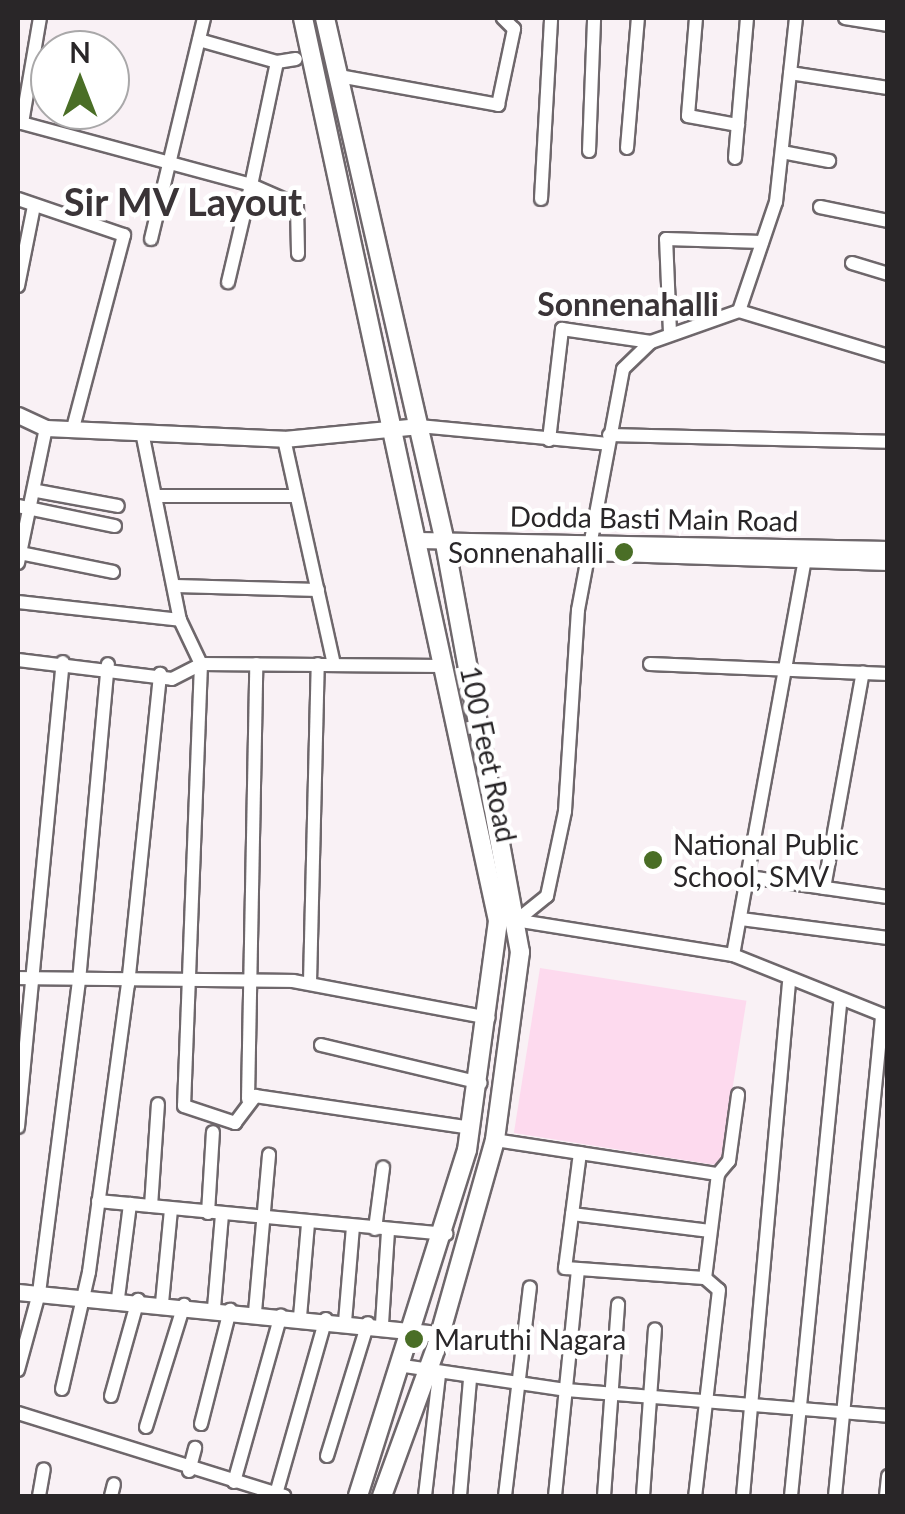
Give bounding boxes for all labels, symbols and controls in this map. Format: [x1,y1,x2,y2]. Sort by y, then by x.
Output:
north arrow [30,30,130,130]
text: N [69,35,91,69]
district label: Sir MV Layout [63,179,303,225]
district label: Sonnenahalli [537,285,719,323]
street label: Dodda Basti Main Road [509,499,799,537]
place label: Sonnenahalli [448,535,604,569]
marker: Sonnenahalli [613,541,635,563]
street label: 100 Feet Road [454,663,524,845]
place label: National Public School, SMV [673,827,859,893]
marker: National Public School, SMV [642,849,664,871]
place label: Maruthi Nagara [434,1322,626,1356]
marker: Maruthi Nagara [403,1328,425,1350]

